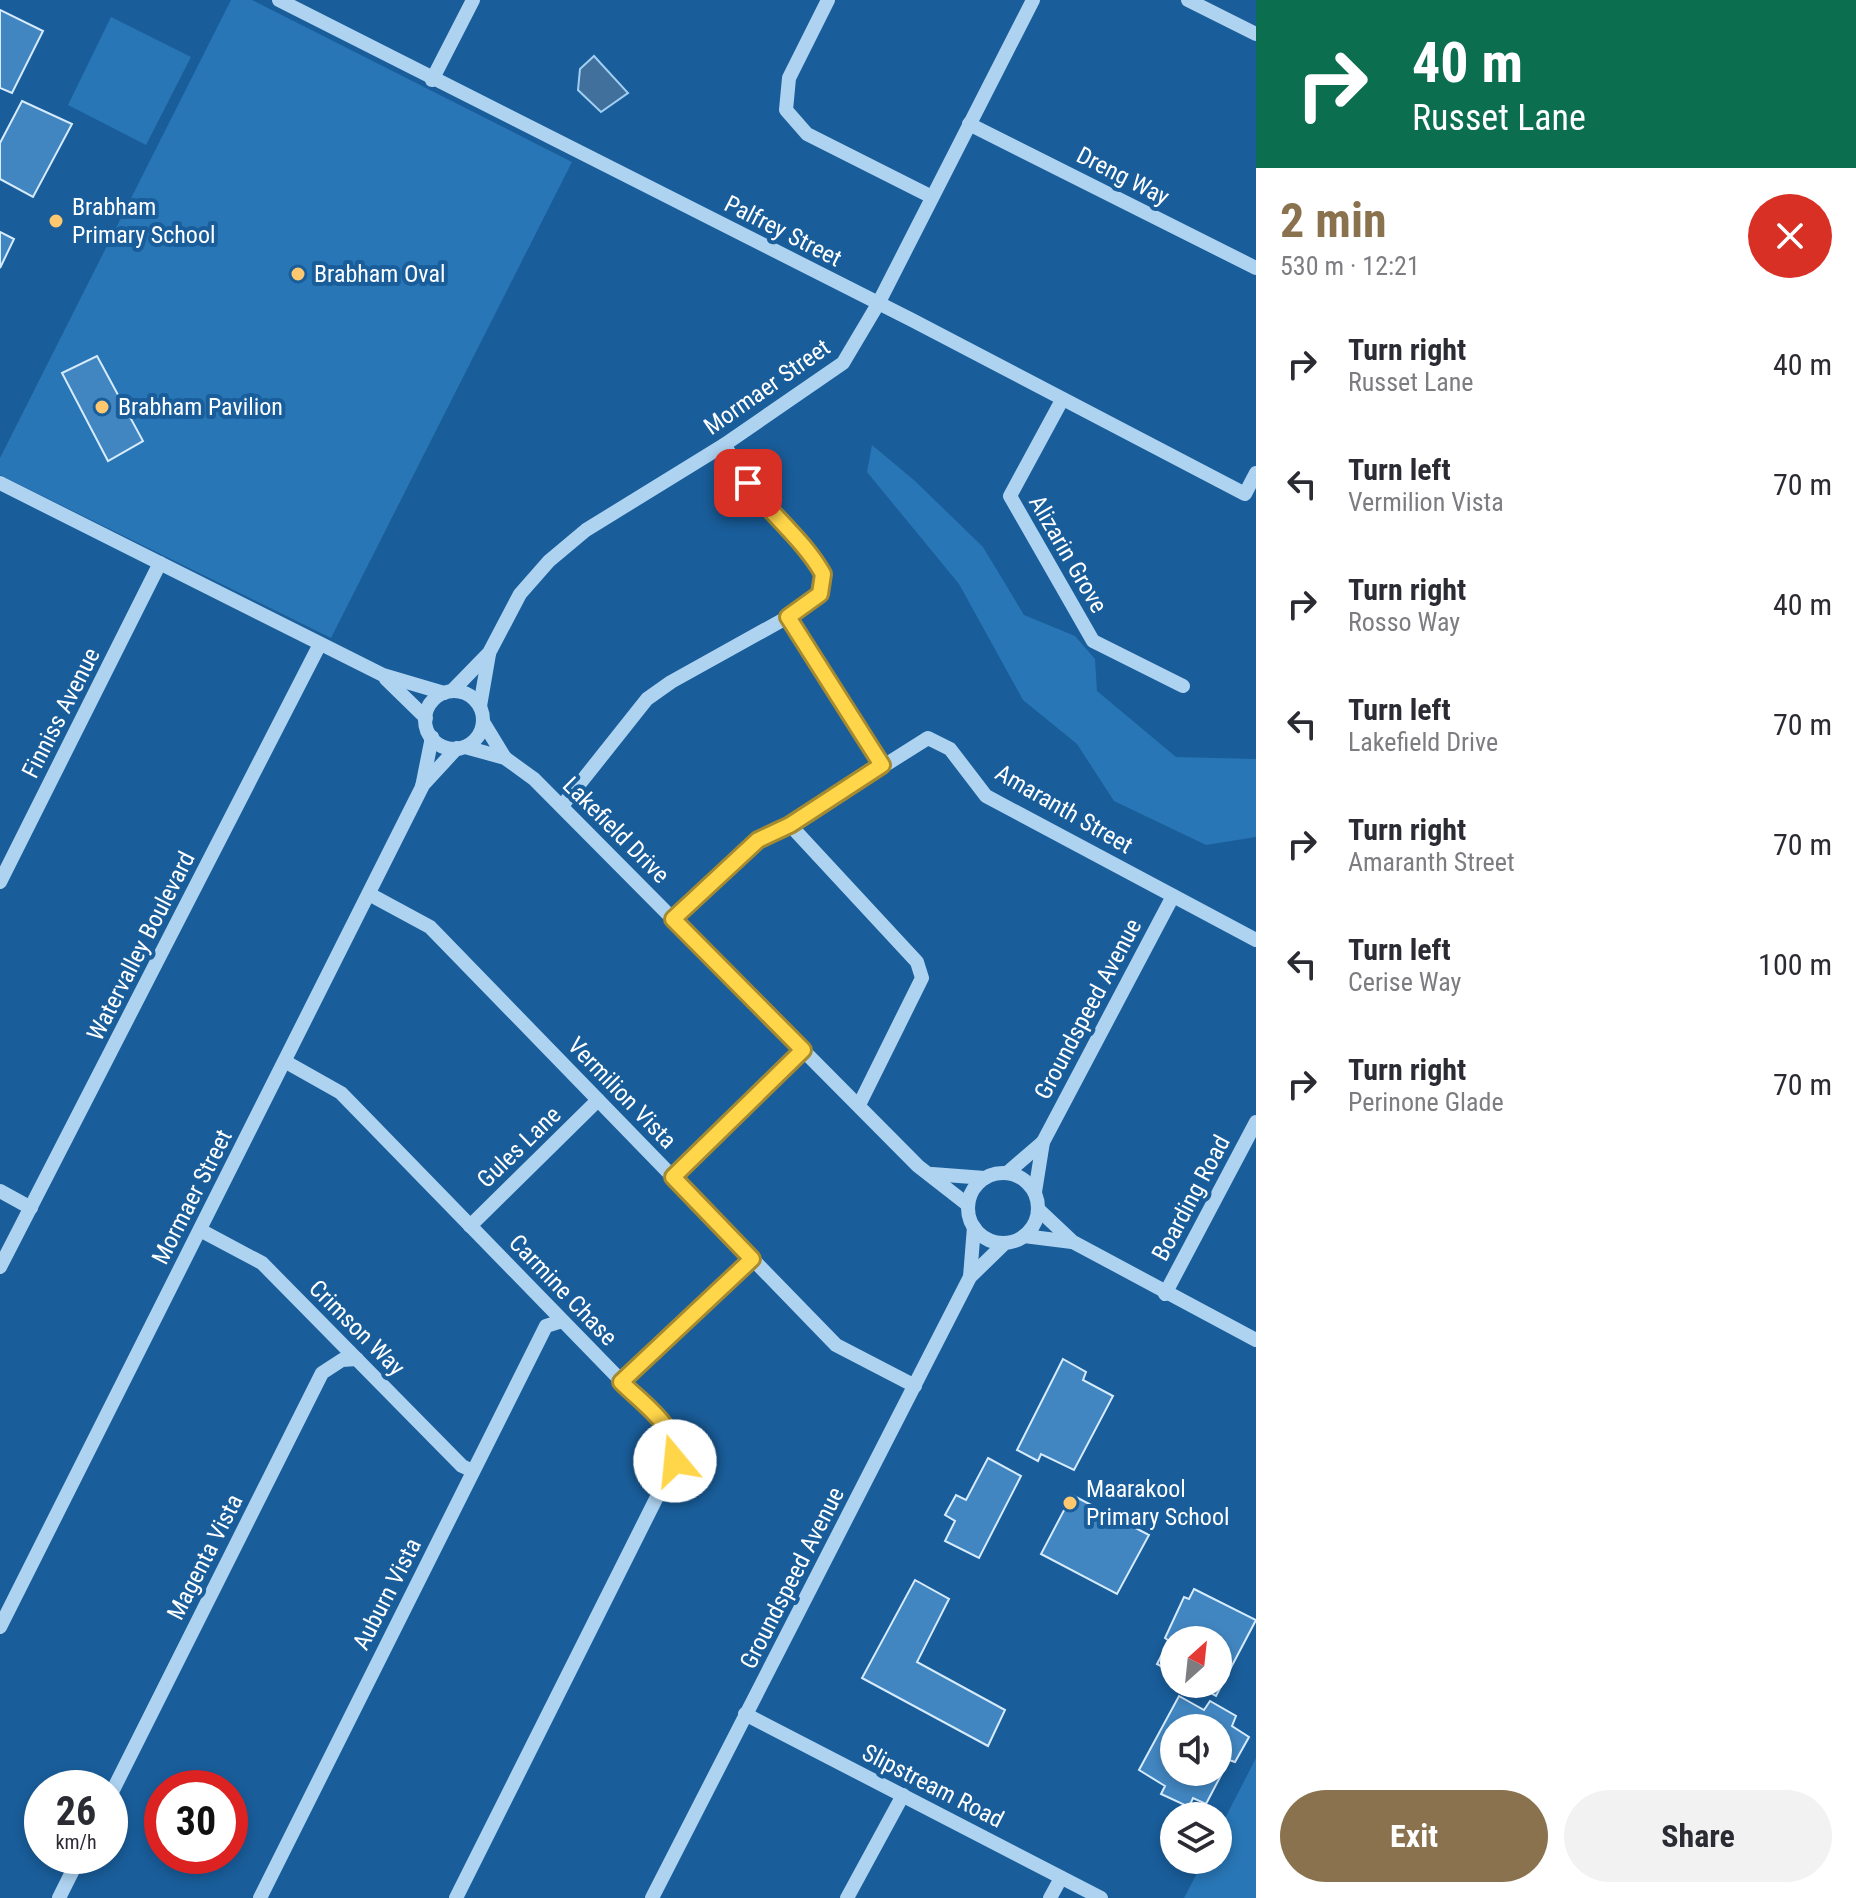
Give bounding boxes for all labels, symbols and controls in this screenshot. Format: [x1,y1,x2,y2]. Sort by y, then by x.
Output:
text: 40 m [1412,30,1523,96]
icon: right [1280,32,1384,136]
text: Russet Lane [1412,97,1586,139]
street label: Dreng Way [1072,141,1174,211]
street label: Palfrey Street [720,190,846,272]
text: 2 min [1280,192,1387,249]
place label: Brabham Primary School [72,193,215,249]
button: close [1748,194,1832,278]
marker: Brabham Primary School [47,212,65,230]
text: 530 m · 12:21 [1280,251,1420,281]
place label: Brabham Oval [314,260,445,288]
marker: Brabham Oval [289,265,307,283]
text: Turn right [1348,332,1466,367]
street label: Mormaer Street [699,333,835,441]
icon: right [1280,342,1324,386]
text: 40 m [1773,347,1832,382]
text: Russet Lane [1348,367,1474,397]
place label: Brabham Pavilion [118,393,283,421]
marker: Brabham Pavilion [93,398,111,416]
pin [714,449,782,517]
text: Turn left [1348,452,1451,487]
icon: arrive [726,461,770,505]
icon: left [1280,462,1324,506]
text: 70 m [1773,467,1832,502]
text: Vermilion Vista [1348,487,1504,517]
street label: Alizarin Grove [1023,490,1113,618]
text: Turn right [1348,572,1466,607]
icon: right [1280,582,1324,626]
text: 40 m [1773,587,1832,622]
text: Rosso Way [1348,607,1460,637]
street label: Finniss Avenue [16,643,106,783]
text: Turn left [1348,692,1451,727]
icon: left [1280,702,1324,746]
text: 70 m [1773,707,1832,742]
text: Lakefield Drive [1348,727,1498,757]
street label: Amaranth Street [990,758,1138,860]
street label: Lakefield Drive [557,771,675,889]
text: Turn right [1348,812,1466,847]
icon: right [1280,822,1324,866]
text: 70 m [1773,827,1832,862]
street label: Watervalley Boulevard [81,847,201,1045]
text: Amaranth Street [1348,847,1515,877]
street label: Groundspeed Avenue [1029,914,1147,1104]
text: Turn left [1348,932,1451,967]
icon: left [1280,942,1324,986]
text: 100 m [1758,947,1832,982]
text: Cerise Way [1348,967,1461,997]
street label: Vermilion Vista [562,1032,682,1154]
text: Turn right [1348,1052,1466,1087]
icon: right [1280,1062,1324,1106]
text: 70 m [1773,1067,1832,1102]
text: Perinone Glade [1348,1087,1504,1117]
street label: Gules Lane [472,1101,566,1193]
street label: Mormaer Street [146,1125,238,1269]
street label: Boarding Road [1146,1130,1236,1266]
street label: Carmine Chase [503,1229,623,1351]
street label: Crimson Way [303,1274,411,1382]
position arrow [633,1419,717,1503]
place label: Maarakool Primary School [1086,1475,1229,1531]
street label: Groundspeed Avenue [734,1482,850,1674]
street label: Magenta Vista [161,1490,249,1624]
marker: Maarakool Primary School [1061,1494,1079,1512]
street label: Auburn Vista [347,1533,427,1655]
north arrow [1160,1626,1232,1698]
map controls [1160,1626,1232,1874]
button: sound [1160,1714,1232,1786]
street label: Slipstream Road [858,1738,1008,1834]
speed limit sign: 30 [144,1770,248,1874]
text: 26 [56,1788,96,1835]
button: Exit [1280,1790,1548,1882]
button: Share [1564,1790,1832,1882]
button: layers [1160,1802,1232,1874]
text: km/h [55,1830,97,1854]

